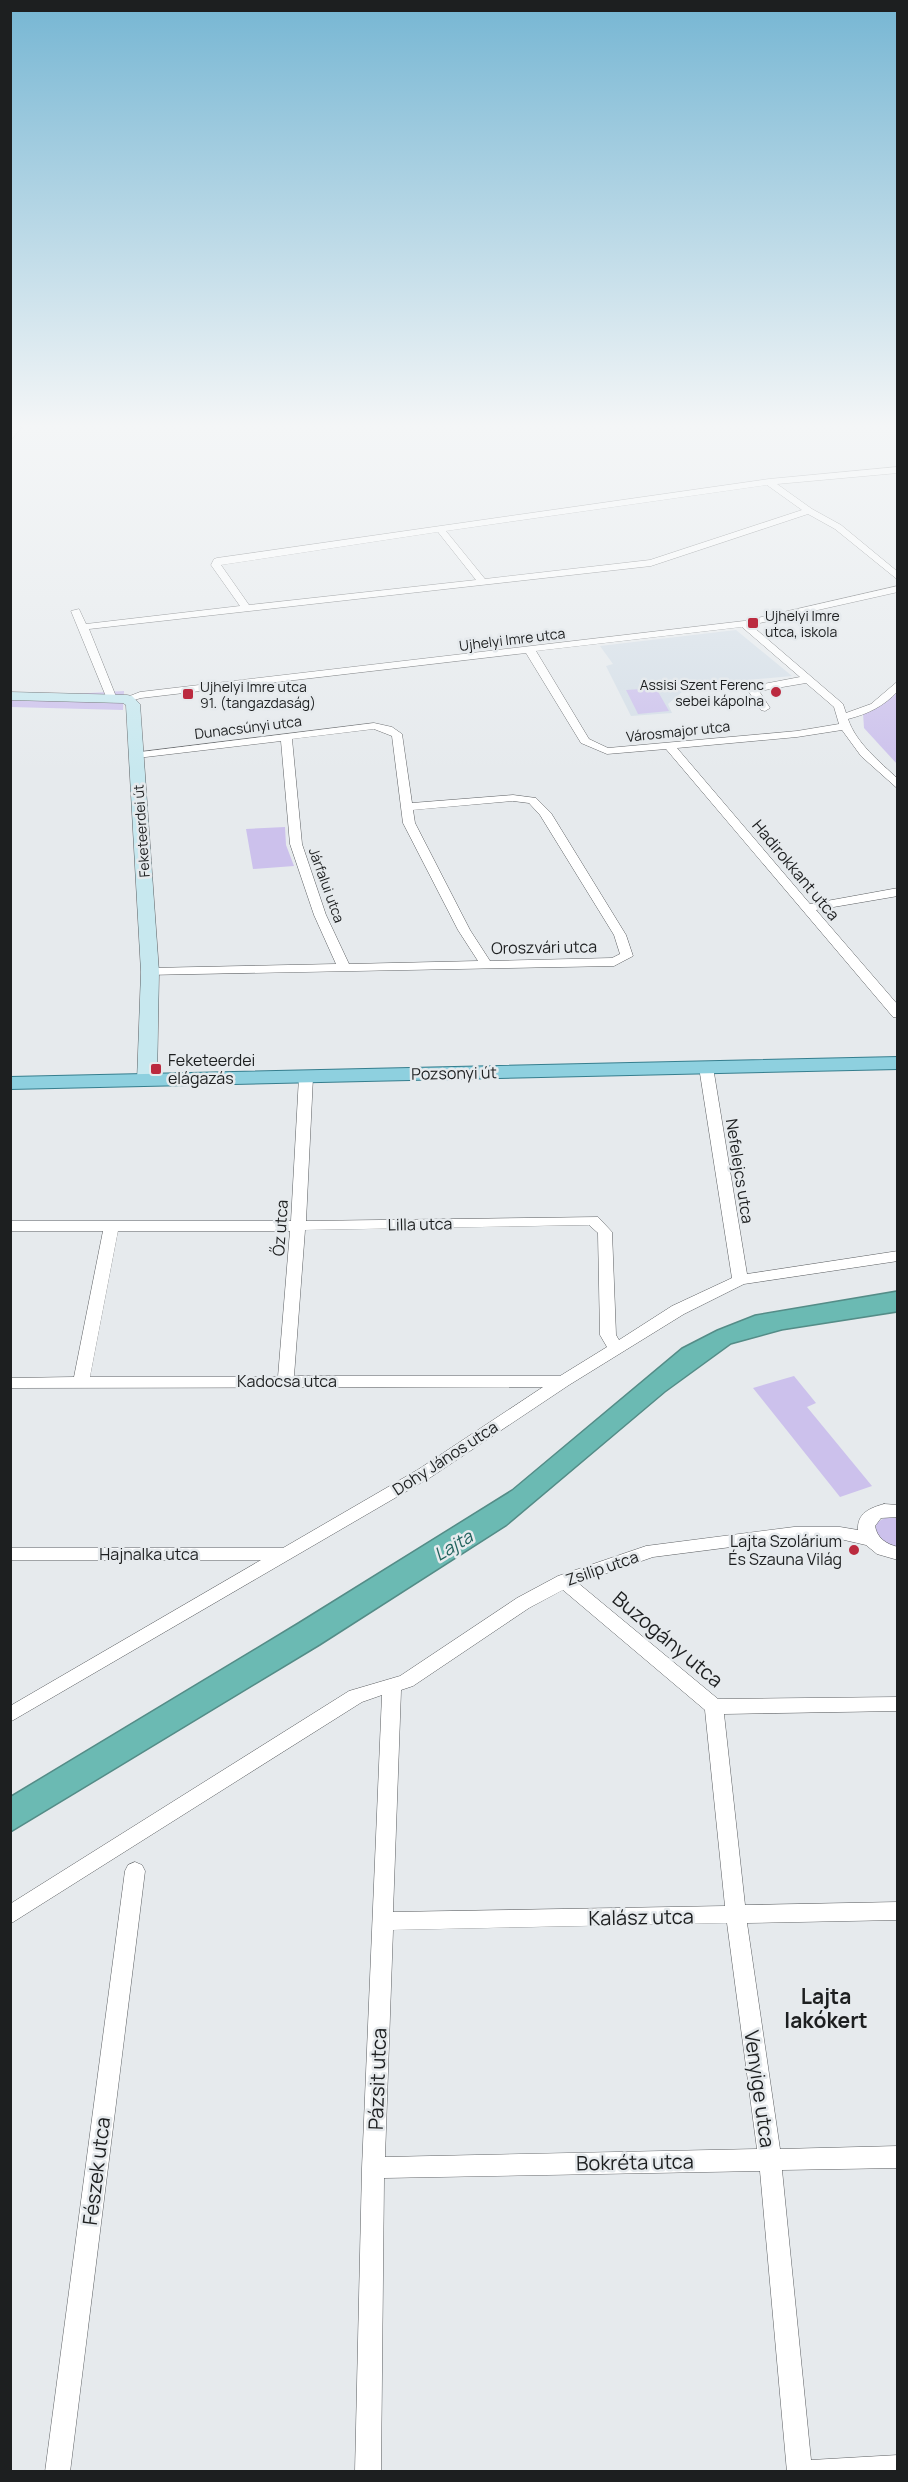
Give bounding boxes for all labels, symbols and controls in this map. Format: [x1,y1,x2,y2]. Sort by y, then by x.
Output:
place label: Ujhelyi Imre utca, iskola [765,606,840,641]
marker: Ujhelyi Imre utca, iskola [746,616,760,630]
street label: Ujhelyi Imre utca [458,623,566,655]
place label: Assisi Szent Ferenc sebei kápolna [640,675,764,710]
place label: Ujhelyi Imre utca 91. (tangazdaság) [200,677,316,712]
marker: Assisi Szent Ferenc sebei kápolna [769,685,783,699]
marker: Ujhelyi Imre utca 91. (tangazdaság) [181,687,195,701]
street label: Dunacsúnyi utca [193,711,303,743]
street label: Városmajor utca [625,716,731,746]
street label: Feketeerdei út [128,784,154,878]
street label: Hadirokkant utca [747,815,845,925]
street label: Járfalui utca [305,845,349,925]
street label: Oroszvári utca [491,935,597,959]
place label: Feketeerdei elágazás [168,1049,255,1089]
street label: Pozsonyi út [411,1061,497,1085]
marker: Feketeerdei elágazás [149,1062,163,1076]
street label: Nefelejcs utca [721,1117,759,1225]
street label: Őz utca [267,1199,293,1257]
street label: Lilla utca [387,1212,453,1236]
street label: Kadocsa utca [237,1370,337,1392]
street label: Dohy János utca [388,1416,502,1500]
water label: Lajta [429,1524,478,1566]
place label: Lajta Szolárium És Szauna Világ [728,1530,842,1570]
street label: Hajnalka utca [99,1543,199,1565]
marker: Lajta Szolárium És Szauna Világ [847,1543,861,1557]
street label: Zsilip utca [563,1545,641,1591]
street label: Buzogány utca [607,1585,729,1693]
street label: Kalász utca [588,1903,694,1931]
district label: Lajta lakókert [784,1982,868,2034]
street label: Pázsit utca [362,2028,392,2130]
street label: Venyige utca [738,2029,782,2149]
street label: Fészek utca [76,2115,116,2227]
street label: Bokréta utca [576,2147,694,2177]

